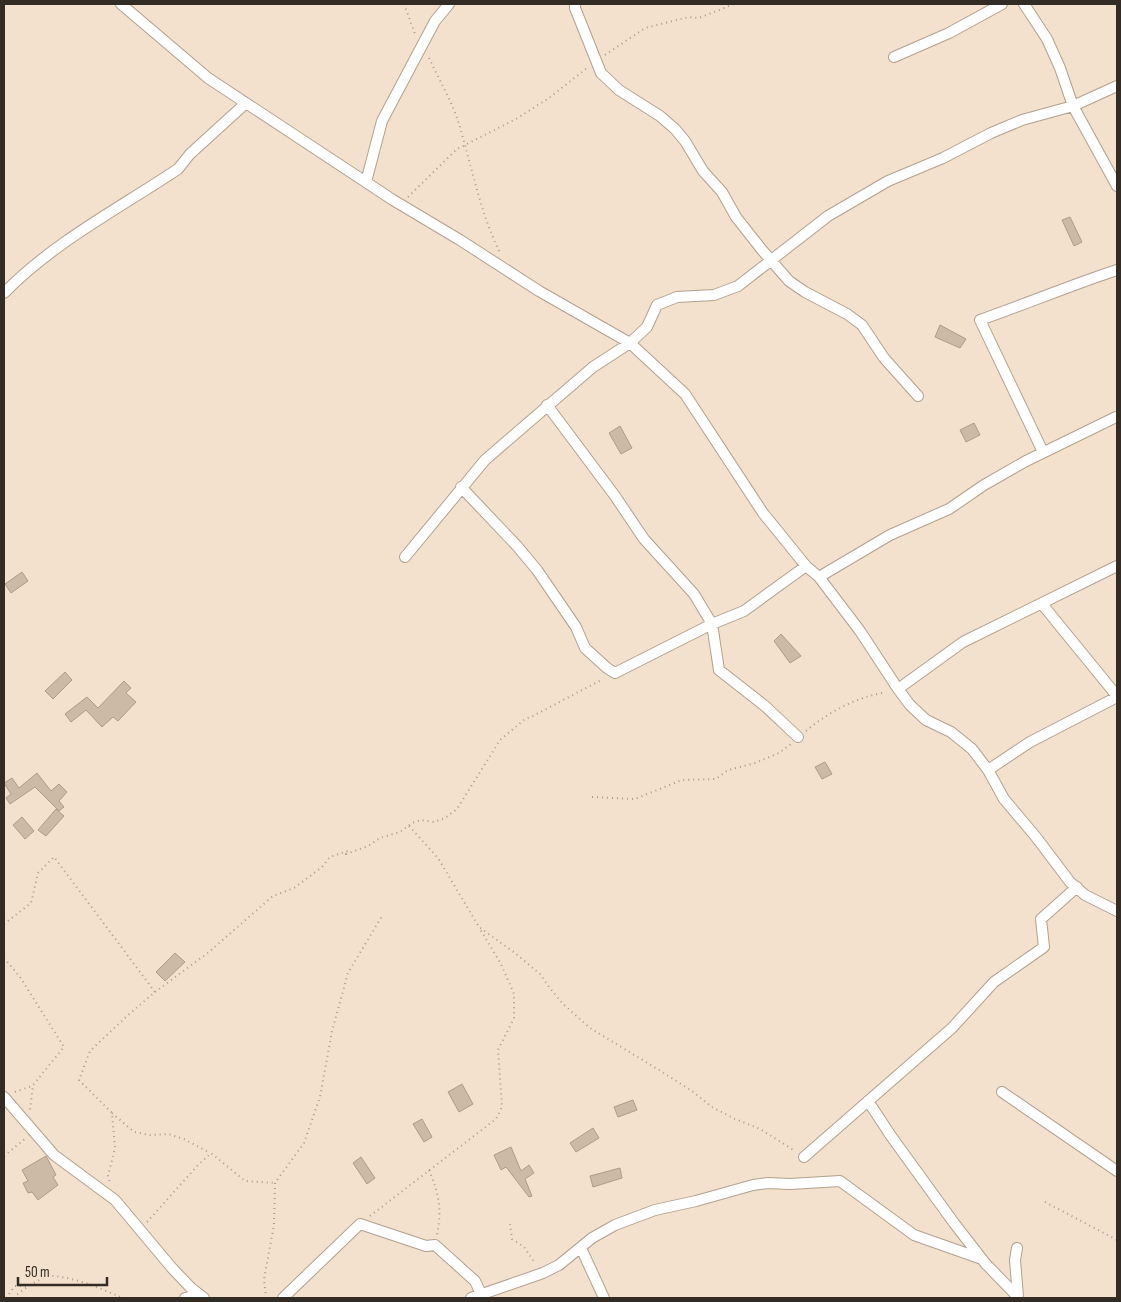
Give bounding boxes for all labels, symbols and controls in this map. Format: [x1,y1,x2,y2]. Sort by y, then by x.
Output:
scale bar [18,1254,106,1286]
text: 50 m [25,1263,50,1282]

